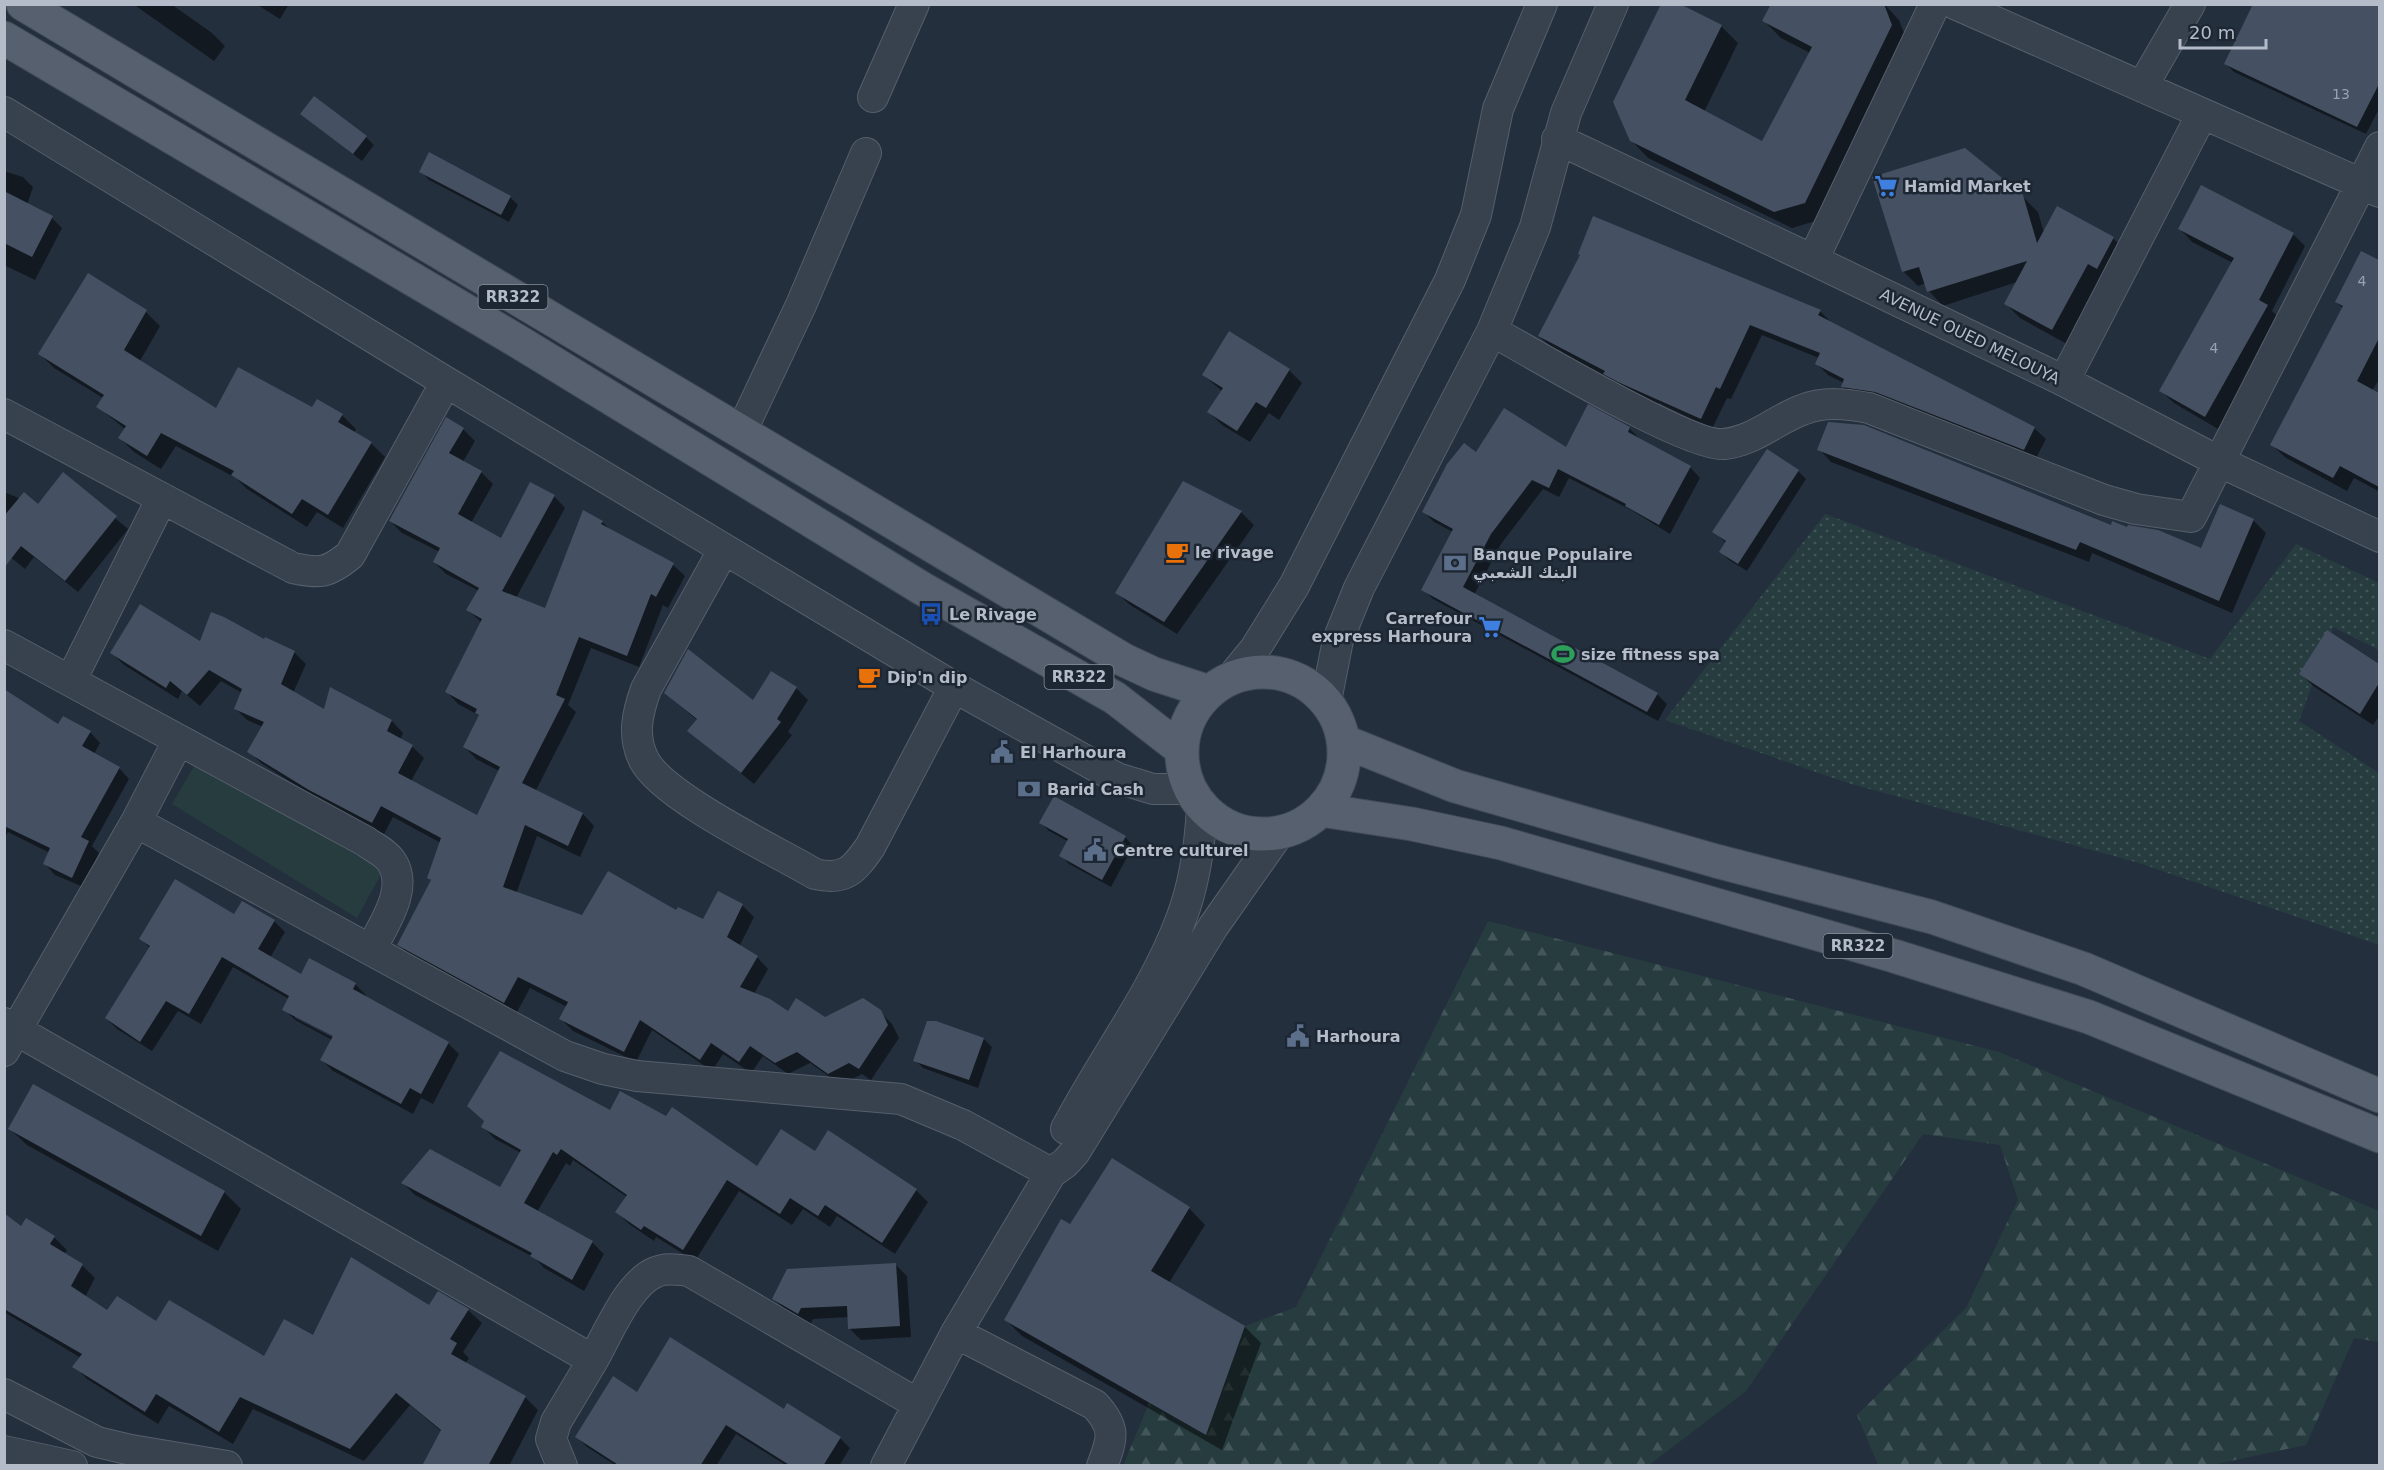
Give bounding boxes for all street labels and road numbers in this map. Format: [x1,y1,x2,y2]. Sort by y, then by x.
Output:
road number: RR322 [478,285,548,309]
street label: AVENUE OUED MELOUYA [1877,285,2063,388]
road number: RR322 [1044,665,1114,689]
road number: RR322 [1824,934,1892,958]

